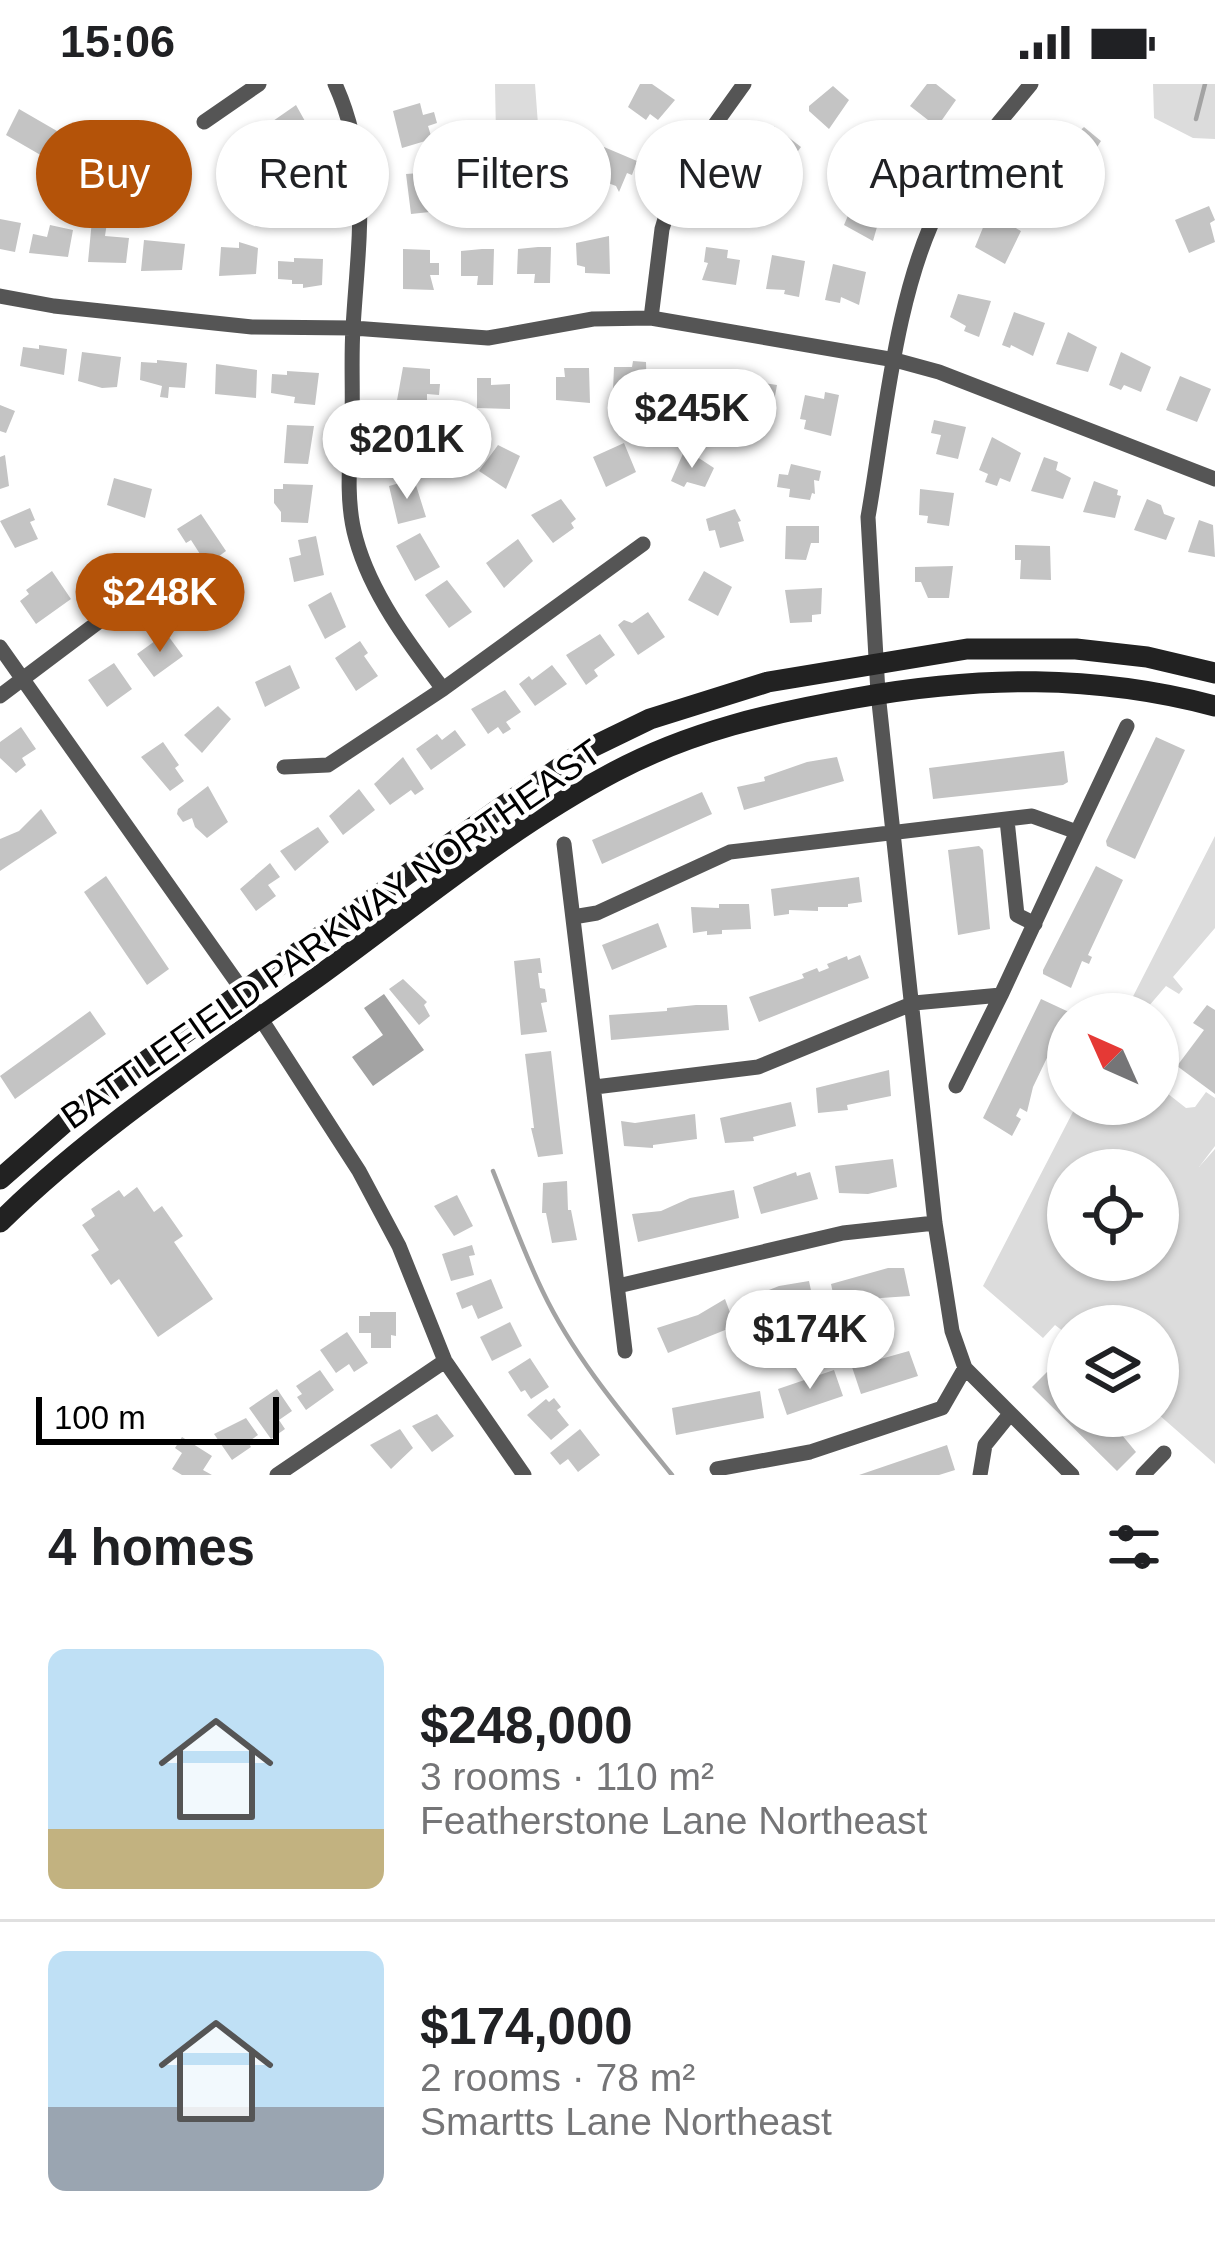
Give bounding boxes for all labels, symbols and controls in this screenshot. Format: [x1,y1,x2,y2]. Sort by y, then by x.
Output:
text: 15:06 [60,16,175,67]
chip: Buy [36,120,192,228]
chip: Rent [216,120,389,228]
chip: Filters [413,120,611,228]
chip: New [635,120,803,228]
chip: Apartment [827,120,1105,228]
pin: $245K [608,369,776,471]
text: $245K [635,386,749,429]
pin: $201K [323,400,491,502]
text: $201K [350,417,464,460]
pin: $248K [76,553,244,655]
text: $248K [103,570,217,613]
street label: BATTLEFIELD PARKWAY NORTHEAST [53,731,609,1137]
north arrow [1047,993,1179,1125]
map controls [1047,993,1179,1437]
button: locate [1047,1149,1179,1281]
pin: $174K [726,1290,894,1392]
button: layers [1047,1305,1179,1437]
text: $174K [753,1307,867,1350]
scale bar [36,1391,279,1444]
text: 100 m [54,1399,146,1436]
icon: filters [1101,1514,1167,1580]
text: 4 homes [48,1519,255,1576]
icon: home [144,1697,288,1841]
text: $248,000 [420,1697,633,1754]
text: 3 rooms · 110 m² [420,1755,714,1798]
text: Featherstone Lane Northeast [420,1799,927,1842]
text: $174,000 [420,1998,633,2055]
icon: home [144,1999,288,2143]
text: 2 rooms · 78 m² [420,2056,695,2099]
text: Smartts Lane Northeast [420,2100,832,2143]

